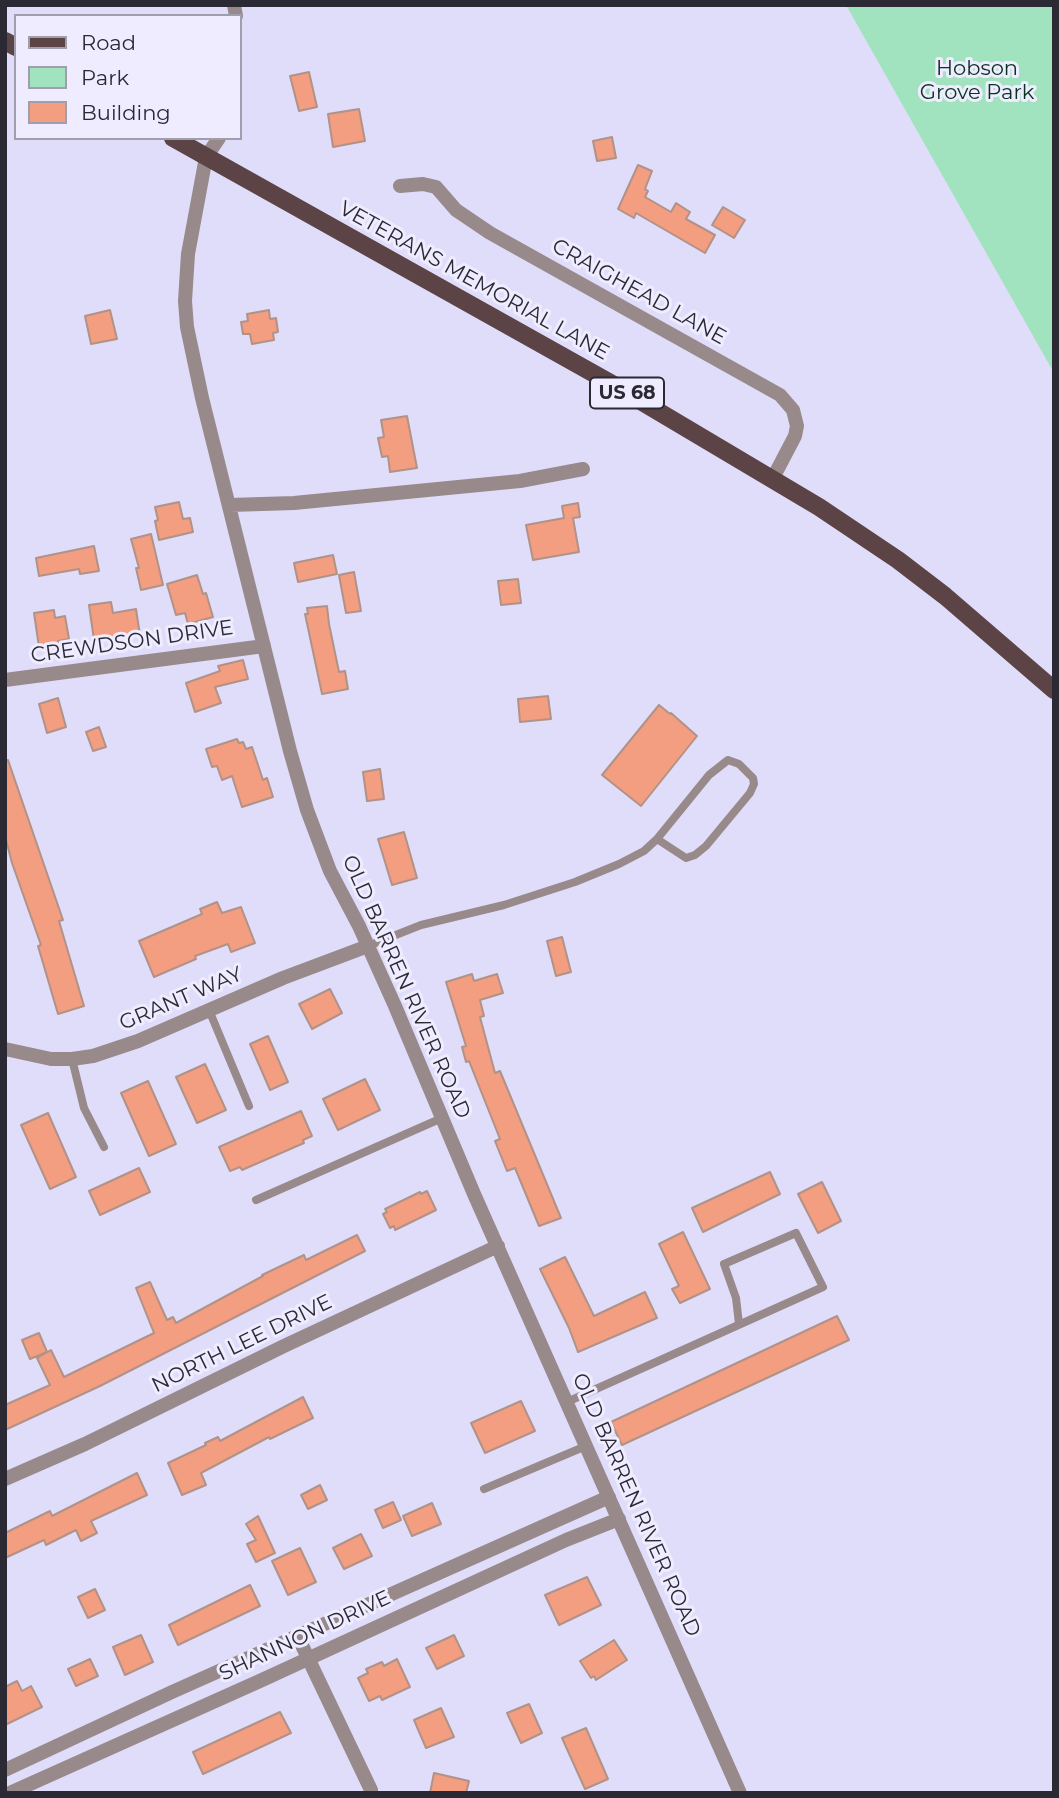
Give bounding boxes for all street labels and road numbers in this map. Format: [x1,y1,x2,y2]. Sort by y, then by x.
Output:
street label: VETERANS MEMORIAL LANE [335,196,613,366]
street label: CRAIGHEAD LANE [547,234,731,350]
road number: US 68 [590,378,664,408]
street label: CREWDSON DRIVE [29,615,235,669]
street label: OLD BARREN RIVER ROAD [336,851,476,1123]
street label: GRANT WAY [116,962,246,1036]
street label: NORTH LEE DRIVE [148,1289,336,1399]
street label: OLD BARREN RIVER ROAD [566,1369,706,1641]
street label: SHANNON DRIVE [215,1585,395,1687]

